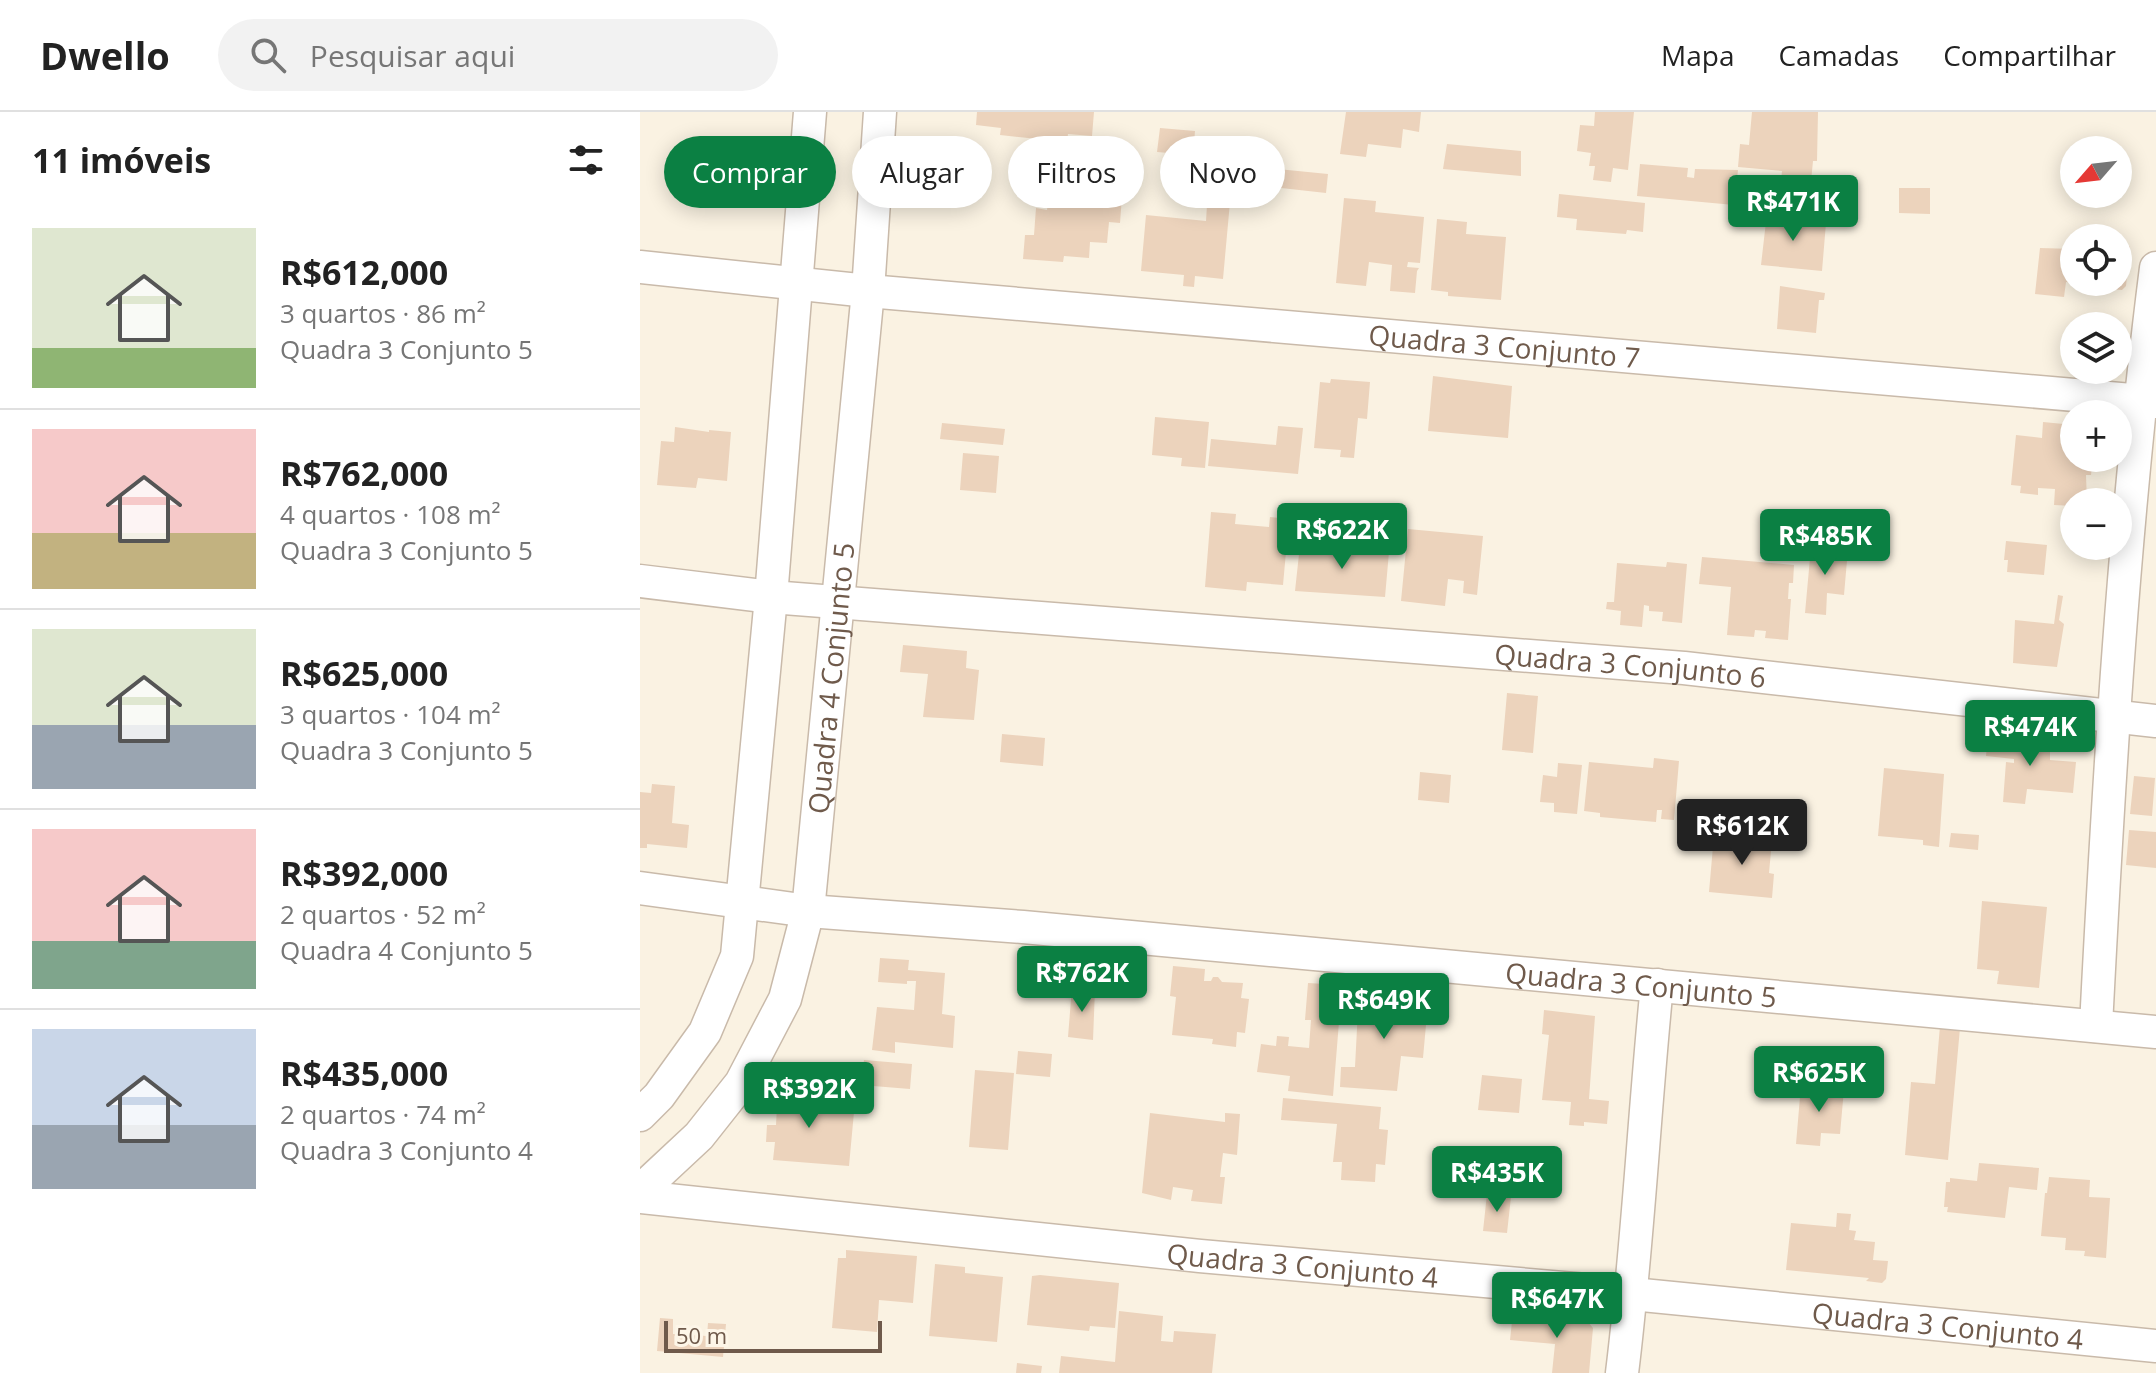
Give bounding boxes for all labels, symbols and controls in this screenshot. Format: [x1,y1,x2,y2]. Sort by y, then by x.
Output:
search box [218,19,778,91]
text: Dwello [40,29,170,81]
icon: search [246,33,290,77]
text: Pesquisar aqui [310,35,515,76]
text: Mapa [1661,36,1734,74]
text: Camadas [1778,36,1899,74]
text: Compartilhar [1943,36,2116,74]
chip: Comprar [664,136,836,208]
chip: Alugar [852,136,992,208]
chip: Filtros [1008,136,1144,208]
chip: Novo [1160,136,1285,208]
north arrow [2060,136,2132,208]
map controls [2060,136,2132,560]
text: 11 imóveis [32,137,211,183]
icon: filters [564,138,608,182]
pin: R$471K [1728,175,1858,243]
text: R$471K [1746,183,1840,219]
button: locate [2060,224,2132,296]
text: R$612,000 [280,249,448,295]
icon: home [96,260,192,356]
text: 3 quartos · 86 m² [280,295,486,331]
button: layers [2060,312,2132,384]
street label: Quadra 3 Conjunto 7 [1367,315,1642,376]
text: Quadra 3 Conjunto 5 [280,331,533,367]
button: + [2060,400,2132,472]
text: R$762,000 [280,450,448,496]
icon: home [96,461,192,557]
button: − [2060,488,2132,560]
text: 4 quartos · 108 m² [280,496,501,532]
pin: R$622K [1277,503,1407,571]
pin: R$485K [1760,509,1890,577]
text: R$622K [1295,511,1389,547]
text: R$485K [1778,517,1872,553]
text: Quadra 3 Conjunto 5 [280,532,533,568]
street label: Quadra 4 Conjunto 5 [798,541,863,816]
street label: Quadra 3 Conjunto 6 [1493,634,1768,696]
text: R$625,000 [280,650,448,696]
icon: home [96,661,192,757]
text: 3 quartos · 104 m² [280,696,501,732]
pin: R$474K [1965,700,2095,768]
text: R$474K [1983,708,2077,744]
text: Quadra 3 Conjunto 5 [280,732,533,768]
pin: R$612K [1677,799,1807,867]
text: R$612K [1695,807,1789,843]
text: R$392,000 [280,850,448,896]
icon: home [96,861,192,957]
text: 2 quartos · 52 m² [280,896,486,932]
text: Quadra 4 Conjunto 5 [280,932,533,968]
pin: R$762K [1017,946,1147,1014]
street label: Quadra 3 Conjunto 5 [1504,953,1779,1016]
text: R$762K [1035,954,1129,990]
pin: R$649K [1319,973,1449,1041]
text: R$649K [1337,981,1431,1017]
pin: R$625K [1754,1046,1884,1114]
text: R$435,000 [280,1050,448,1096]
text: R$625K [1772,1054,1866,1090]
icon: home [96,1061,192,1157]
pin: R$392K [744,1062,874,1130]
text: R$392K [762,1070,856,1106]
text: 2 quartos · 74 m² [280,1096,486,1132]
text: Quadra 3 Conjunto 4 [280,1132,533,1168]
pin: R$435K [1432,1146,1562,1214]
text: R$435K [1450,1154,1544,1190]
street label: Quadra 3 Conjunto 4 [1165,1234,1440,1296]
pin: R$647K [1492,1272,1622,1340]
text: R$647K [1510,1280,1604,1316]
street label: Quadra 3 Conjunto 4 [1810,1293,2085,1358]
scale bar [664,1317,882,1353]
text: 50 m [676,1320,727,1350]

